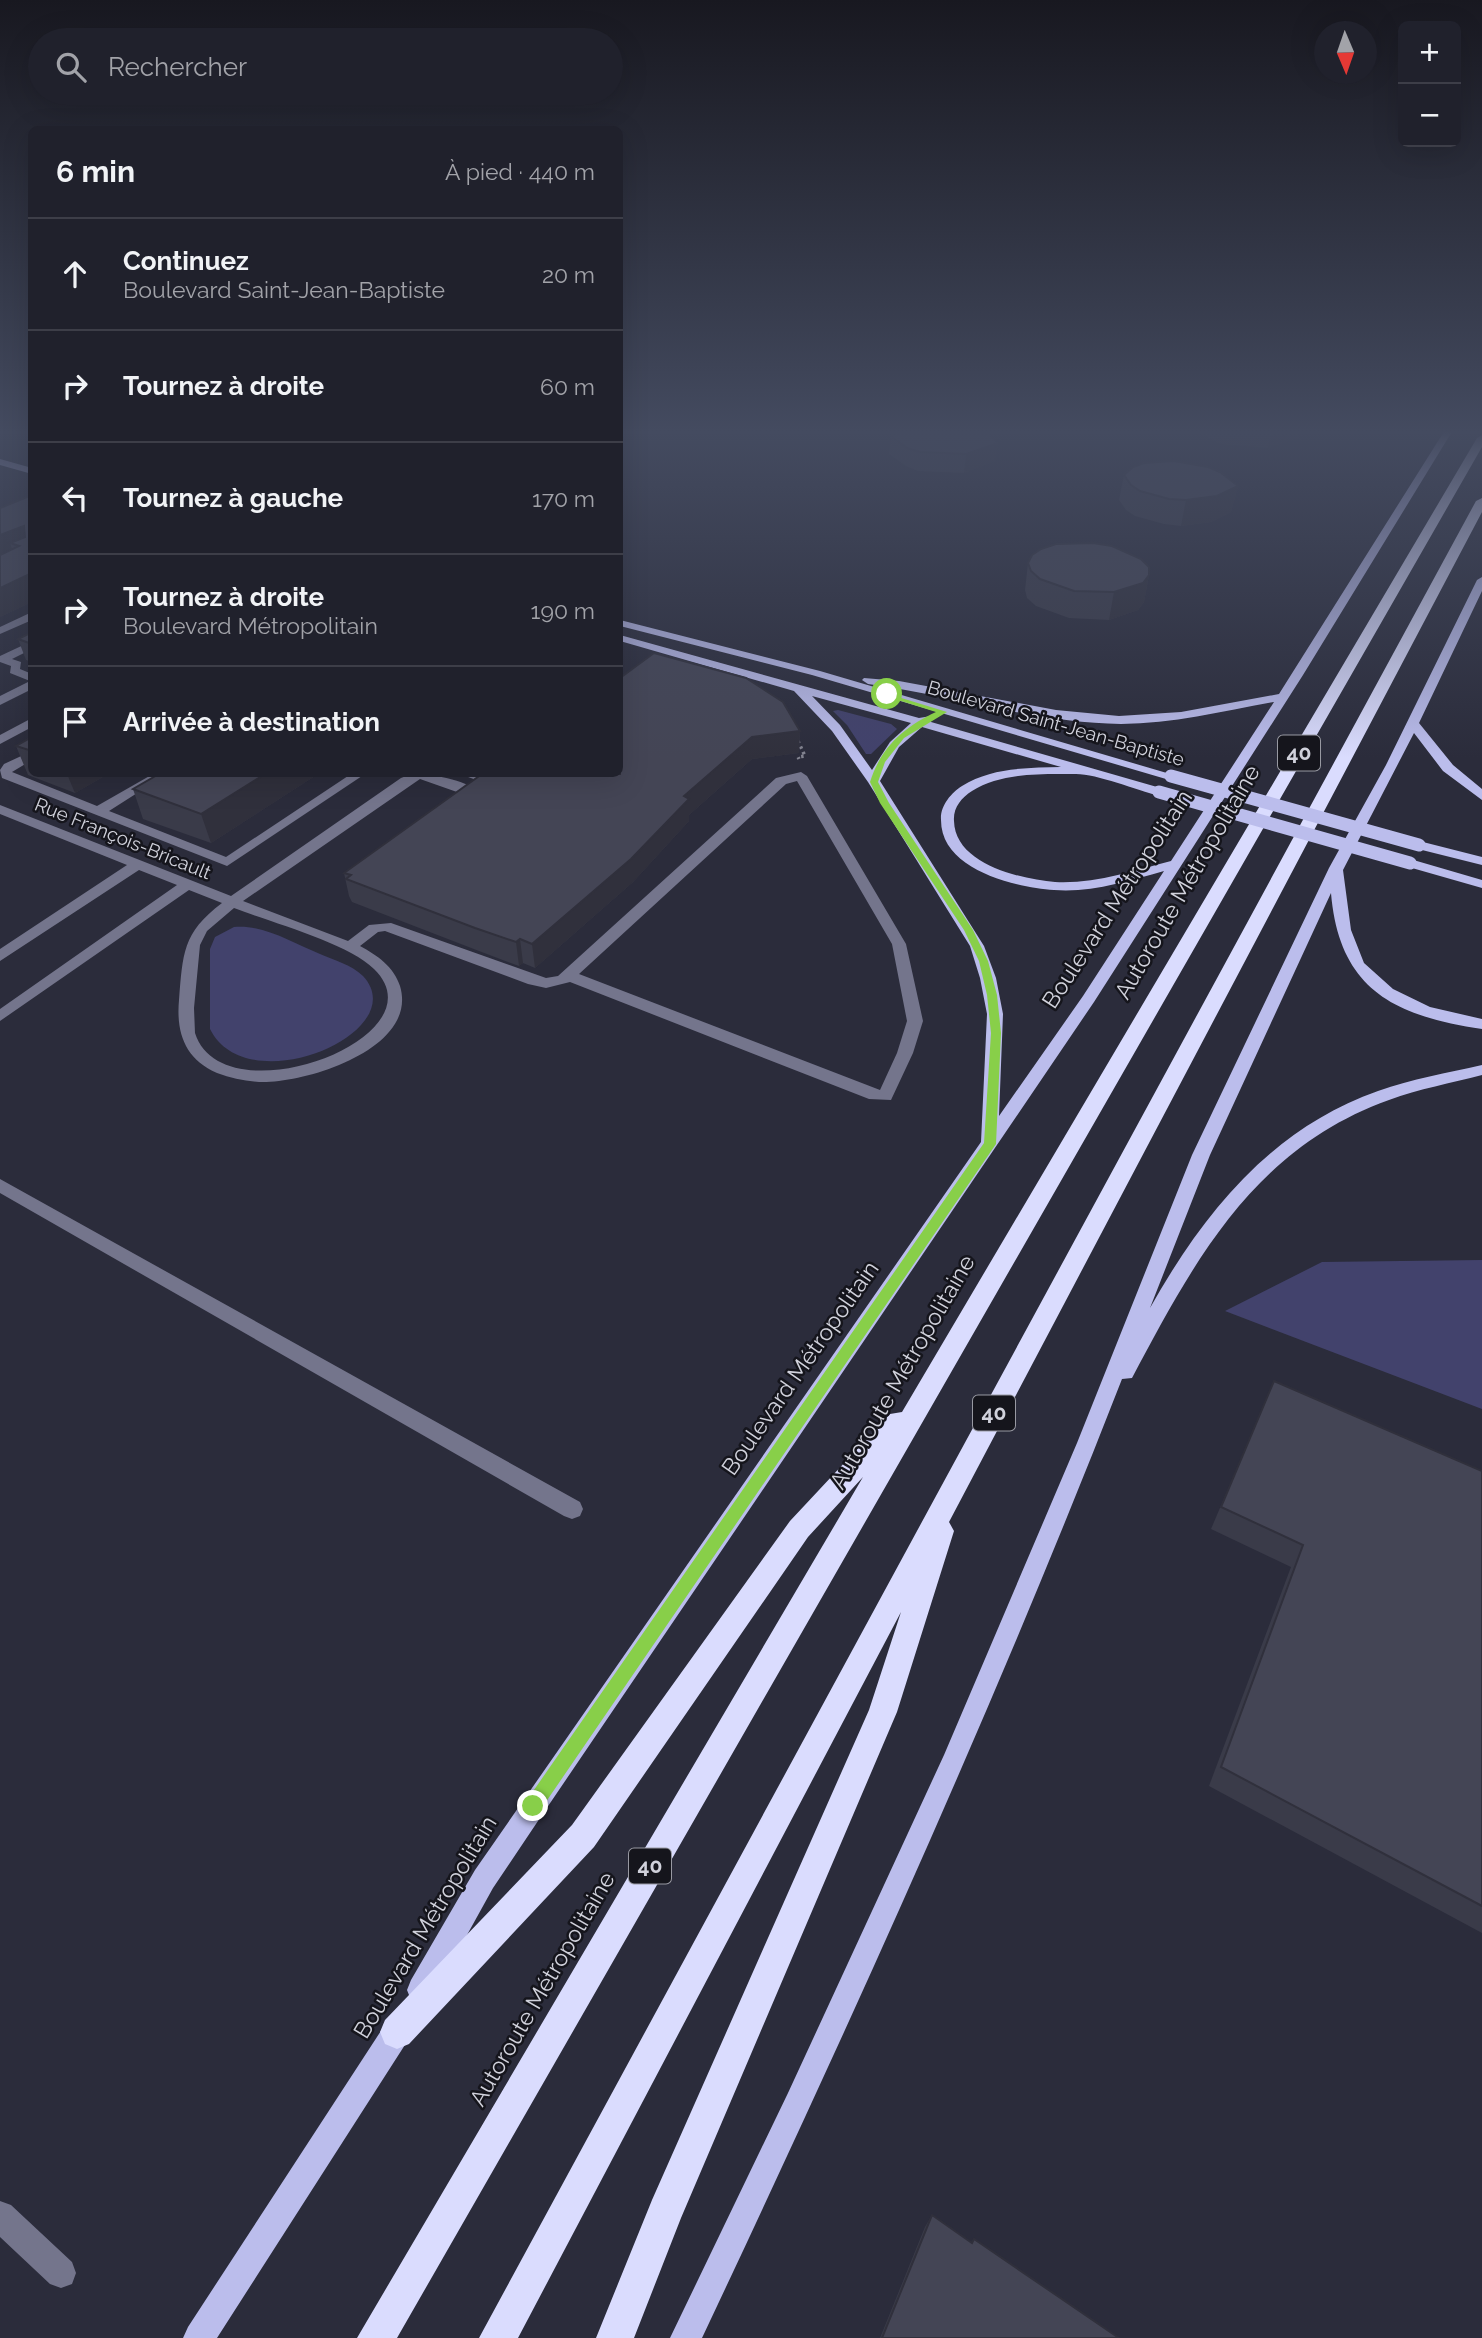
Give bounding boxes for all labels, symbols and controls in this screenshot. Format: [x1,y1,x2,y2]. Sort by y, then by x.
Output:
north arrow [1314,21,1377,84]
map controls [1398,21,1461,147]
button: + [1398,21,1461,84]
search box [28,28,623,105]
icon: search [52,48,90,86]
text: Rechercher [108,52,247,82]
button: − [1398,84,1461,147]
text: 6 min [56,154,135,189]
text: À pied · 440 m [445,158,595,185]
text: Continuez [123,246,249,276]
icon: ahead [56,255,94,293]
text: 20 m [542,261,595,288]
text: Boulevard Saint-Jean-Baptiste [123,276,445,303]
icon: right [56,367,94,405]
text: Tournez à droite [123,371,324,401]
text: 60 m [540,373,595,400]
icon: left [56,479,94,517]
text: Tournez à gauche [123,483,343,513]
text: 170 m [532,485,595,512]
text: Tournez à droite [123,582,324,612]
icon: right [56,591,94,629]
text: 190 m [531,597,595,624]
text: Boulevard Métropolitain [123,612,378,639]
street label: Boulevard Saint-Jean-Baptiste [925,676,1187,770]
route start [871,678,902,709]
icon: arrive [56,703,94,741]
text: Arrivée à destination [123,707,380,737]
road number: 40 [1278,736,1320,770]
street label: Autoroute Métropolitaine [1108,760,1265,1004]
street label: Boulevard Métropolitain [1036,785,1197,1013]
street label: Rue François-Bricault [32,793,215,884]
street label: Autoroute Métropolitaine [823,1250,980,1494]
street label: Boulevard Métropolitain [715,1256,884,1480]
road number: 40 [973,1396,1015,1430]
route end [517,1790,548,1821]
street label: Boulevard Métropolitain [347,1811,502,2043]
road number: 40 [629,1848,671,1884]
street label: Autoroute Métropolitaine [463,1867,620,2111]

